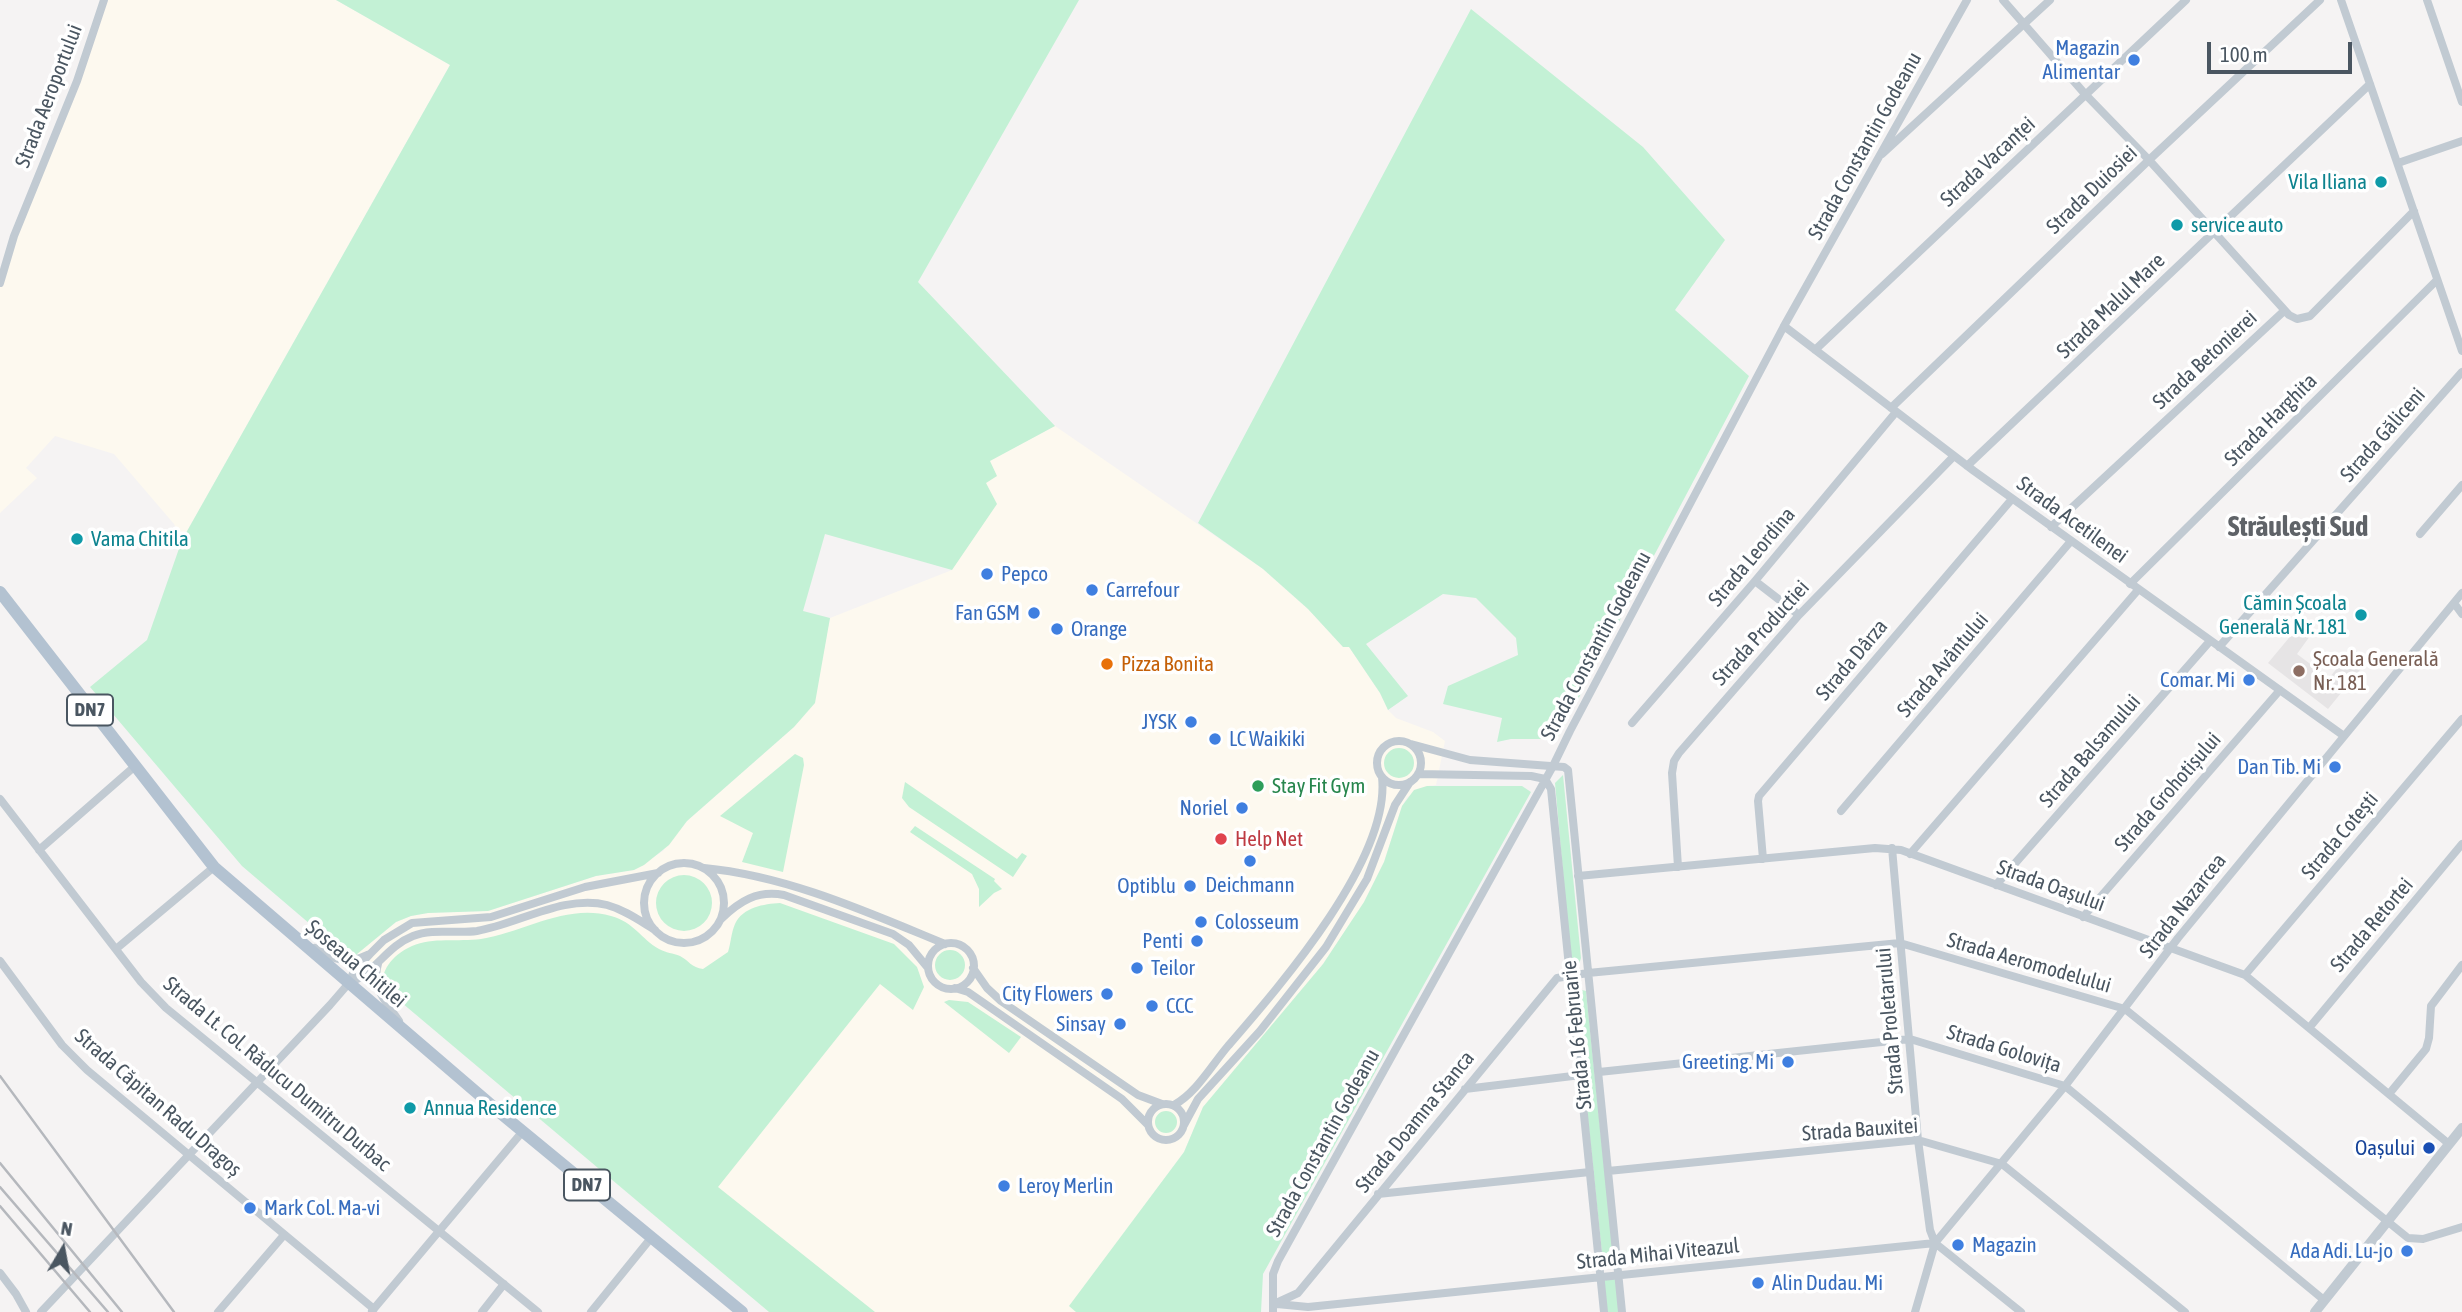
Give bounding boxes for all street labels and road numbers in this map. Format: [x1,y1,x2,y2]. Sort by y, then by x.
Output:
street label: Strada Aeroportului [10,21,88,171]
street label: Strada Constantin Godeanu [1803,48,1927,244]
street label: Strada Vacanței [1935,112,2041,212]
street label: Strada Duiosiei [2041,141,2143,239]
street label: Strada Malul Mare [2052,248,2170,364]
street label: Strada Betonierei [2148,305,2262,415]
street label: Strada Harghita [2220,369,2322,471]
street label: Strada Găliceni [2335,383,2431,487]
street label: Strada Acetilenei [2012,471,2132,569]
street label: Strada Leordina [1703,502,1801,612]
street label: Strada Constantin Godeanu [1535,547,1657,745]
street label: Strada Productiei [1707,575,1815,691]
street label: Strada Avântului [1892,608,1994,722]
street label: Strada Dârza [1811,614,1893,706]
street label: Strada Balsamului [2034,689,2146,813]
road number: DN7 [67,694,113,726]
street label: Strada Grohotișului [2110,727,2226,857]
street label: Strada Cotești [2296,787,2384,885]
street label: Strada Nazarcea [2134,849,2232,963]
street label: Strada Oașului [1994,855,2108,917]
street label: Strada Retortei [2325,873,2419,977]
street label: Șoseaua Chitilei [301,915,411,1013]
street label: Strada Aeromodelului [1944,928,2114,998]
street label: Strada Proletarului [1871,947,1909,1095]
street label: Strada 16 Februarie [1557,959,1597,1111]
street label: Strada Lt. Col. Răducu Dumitru Durbac [158,971,396,1177]
street label: Strada Golovița [1944,1020,2064,1078]
street label: Strada Căpitan Radu Dragoș [70,1024,246,1182]
street label: Strada Constantin Godeanu [1261,1045,1385,1241]
street label: Strada Doamna Stanca [1350,1046,1480,1198]
street label: Strada Bauxitei [1801,1113,1919,1147]
road number: DN7 [564,1170,610,1200]
street label: Strada Mihai Viteazul [1576,1233,1740,1275]

